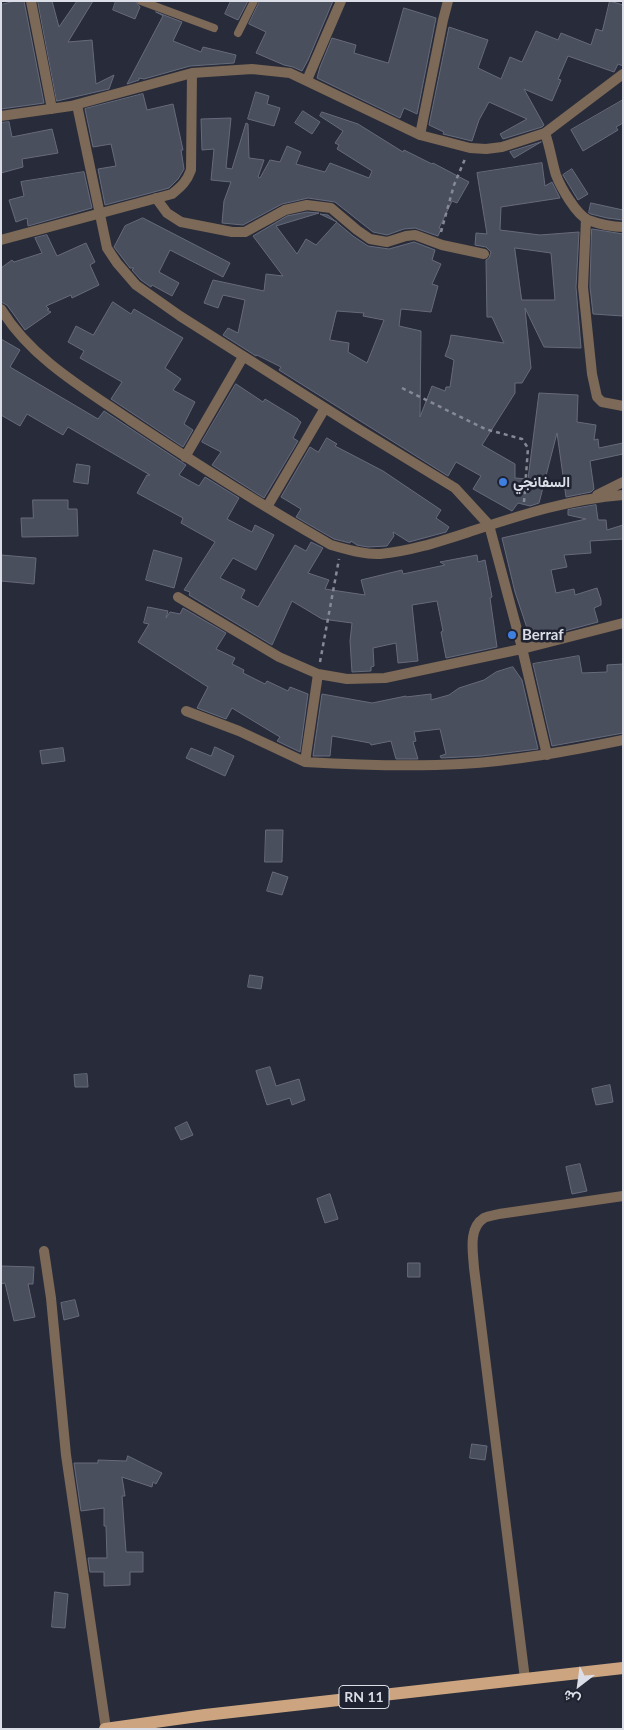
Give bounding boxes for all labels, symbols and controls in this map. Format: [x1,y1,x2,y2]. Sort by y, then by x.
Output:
place label: السفانجي [513,473,570,491]
marker: السفانجي [497,476,509,488]
place label: Berraf [522,626,564,644]
marker: Berraf [506,629,518,641]
north arrow [554,1660,604,1710]
road number: RN 11 [339,1685,389,1708]
text: ش [560,1687,583,1710]

